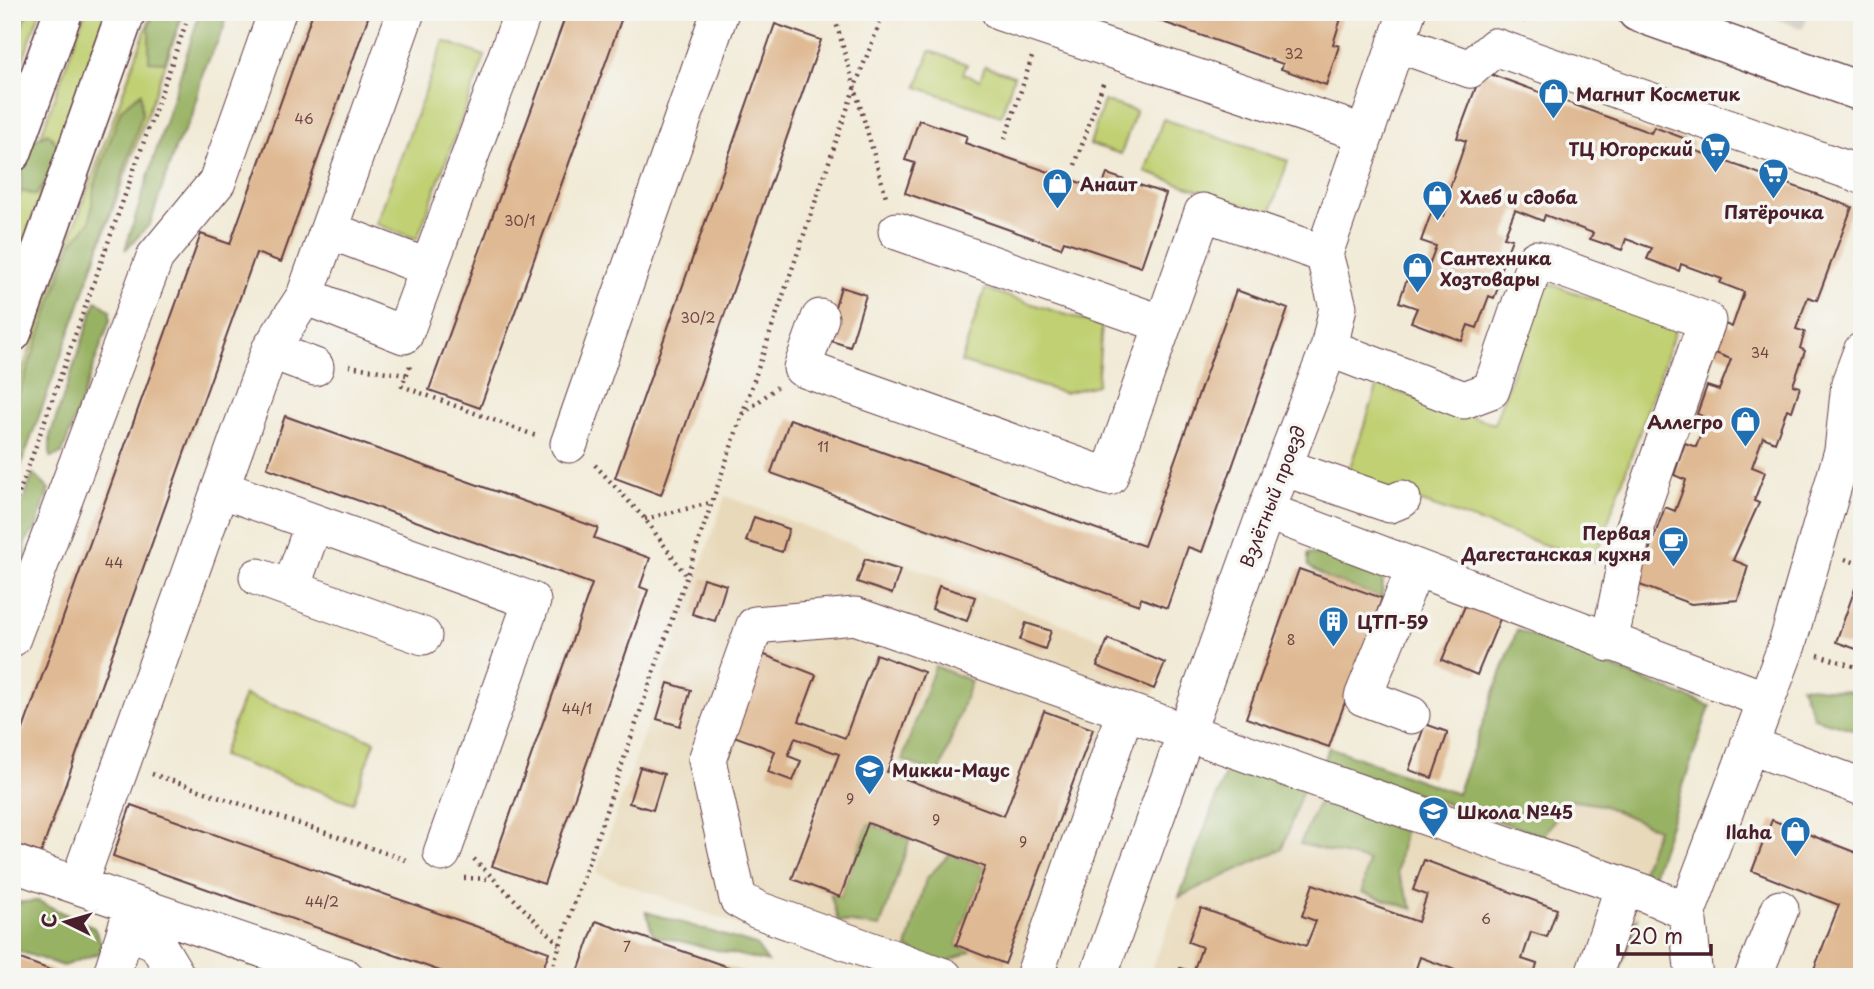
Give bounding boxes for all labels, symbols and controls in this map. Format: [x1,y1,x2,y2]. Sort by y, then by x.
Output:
house number: 32 [1285,43,1303,64]
shop icon: Магнит Косметик [1536,76,1570,120]
place label: Магнит Косметик [1576,80,1741,107]
house number: 46 [294,108,314,129]
supermarket icon: ТЦ Югорский [1699,131,1733,175]
place label: ТЦ Югорский [1568,135,1693,162]
supermarket icon: Пятёрочка [1757,156,1791,200]
shop icon: Анаит [1040,166,1074,210]
place label: Анаит [1080,170,1138,197]
shop icon: Хлеб и сдоба [1420,179,1454,223]
place label: Хлеб и сдоба [1460,183,1578,210]
place label: Пятёрочка [1724,198,1825,225]
house number: 30/1 [504,210,536,231]
place label: Сантехника Хозтовары [1440,244,1552,292]
shop icon: Сантехника Хозтовары [1400,250,1434,294]
house number: 30/2 [681,307,715,328]
house number: 34 [1751,342,1769,363]
shop icon: Аллегро [1729,404,1763,448]
place label: Аллегро [1647,408,1723,435]
street label: Взлётный проезд [1233,421,1311,571]
house number: 11 [817,436,829,457]
place label: Первая Дагестанская кухня [1461,519,1651,567]
cafe icon: Первая Дагестанская кухня [1657,525,1691,569]
house number: 44 [105,552,123,573]
building icon: ЦТП-59 [1317,604,1351,648]
place label: ЦТП-59 [1357,608,1428,635]
house number: 8 [1287,629,1295,650]
house number: 44/1 [562,698,592,719]
school or university icon: Микки-Маус [852,752,886,796]
place label: Микки-Маус [892,756,1010,783]
house number: 9 [846,788,854,809]
school or university icon: Школа №45 [1417,794,1451,838]
place label: Школа №45 [1457,798,1573,825]
house number: 9 [932,809,940,830]
shop icon: Ilaha [1778,814,1812,858]
place label: Ilaha [1725,818,1772,845]
house number: 9 [1019,831,1027,852]
north arrow [32,888,102,958]
house number: 44/2 [305,891,339,912]
house number: 6 [1481,908,1491,929]
text: С [33,912,63,929]
scale bar [1618,912,1711,956]
text: 20 m [1629,919,1683,951]
house number: 7 [623,936,631,957]

